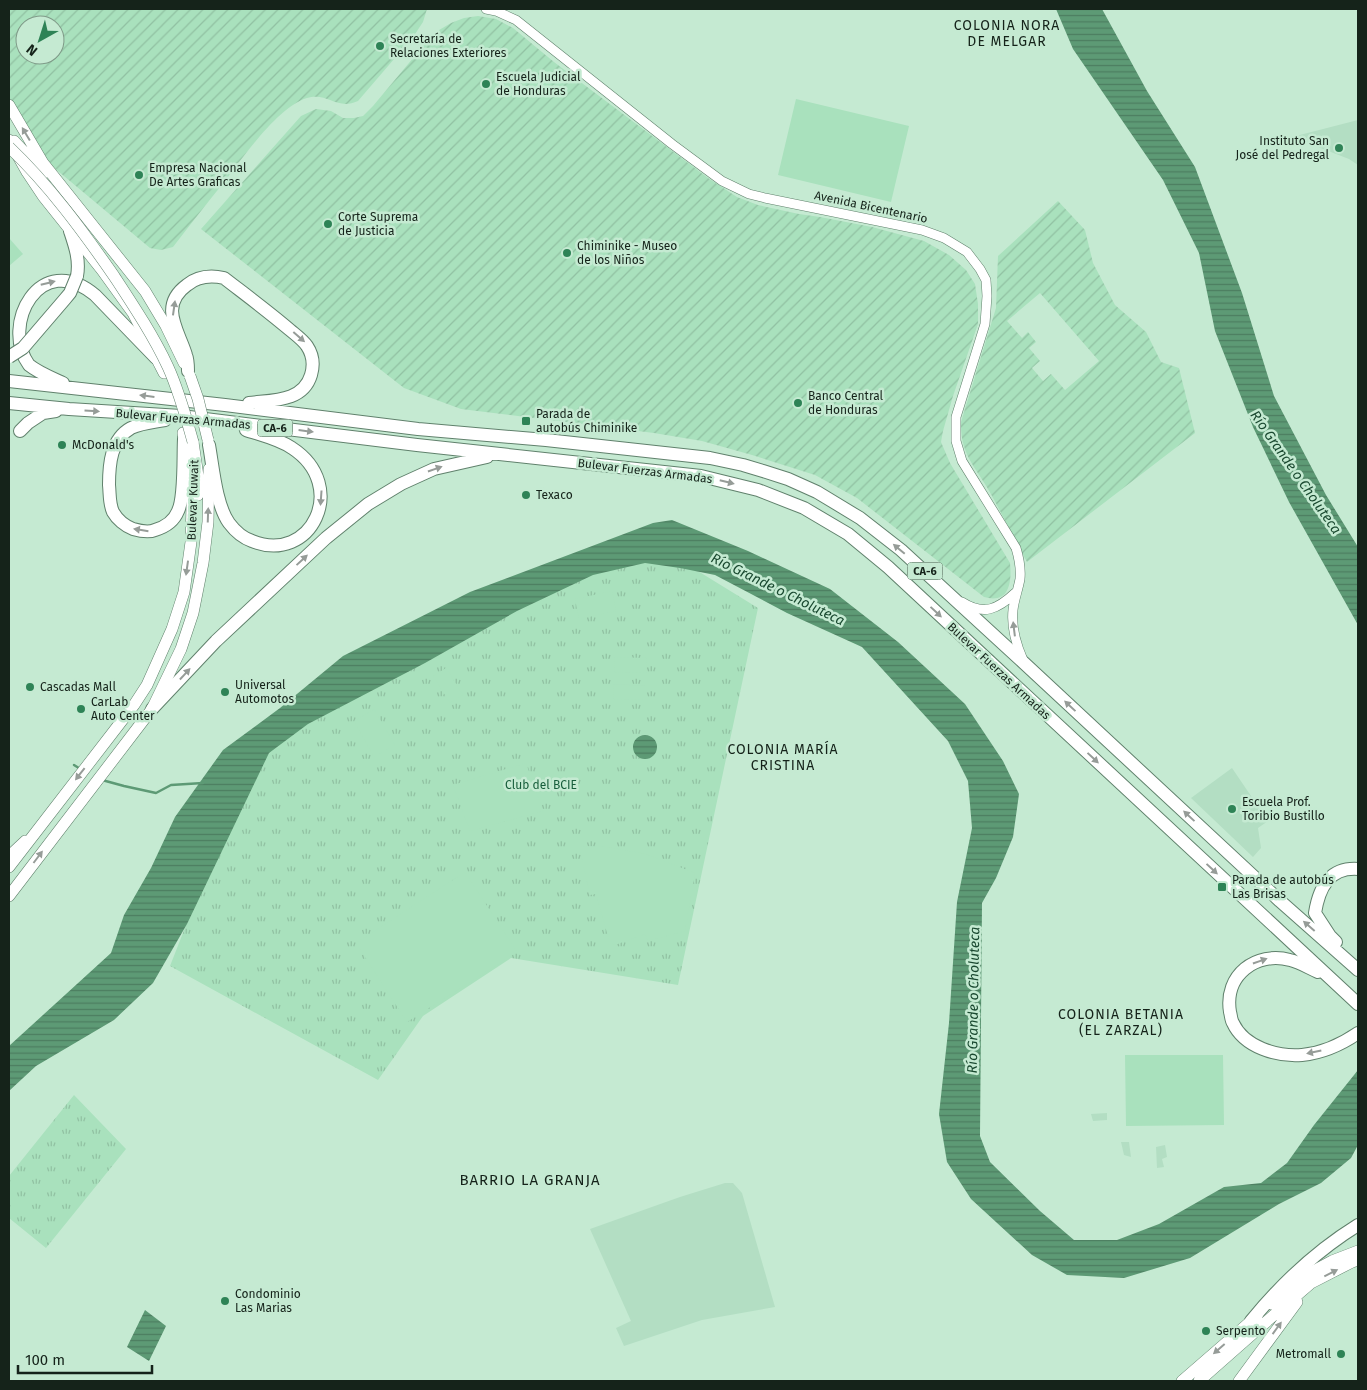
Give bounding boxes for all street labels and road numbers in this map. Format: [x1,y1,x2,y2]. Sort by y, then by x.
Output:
street label: Avenida Bicentenario [813,188,929,226]
street label: Bulevar Fuerzas Armadas [115,406,252,432]
road number: CA-6 [258,419,292,436]
street label: Bulevar Fuerzas Armadas [577,456,714,486]
street label: Bulevar Kuwait [185,459,201,541]
road number: CA-6 [908,562,942,580]
street label: Bulevar Fuerzas Armadas [945,620,1054,723]

